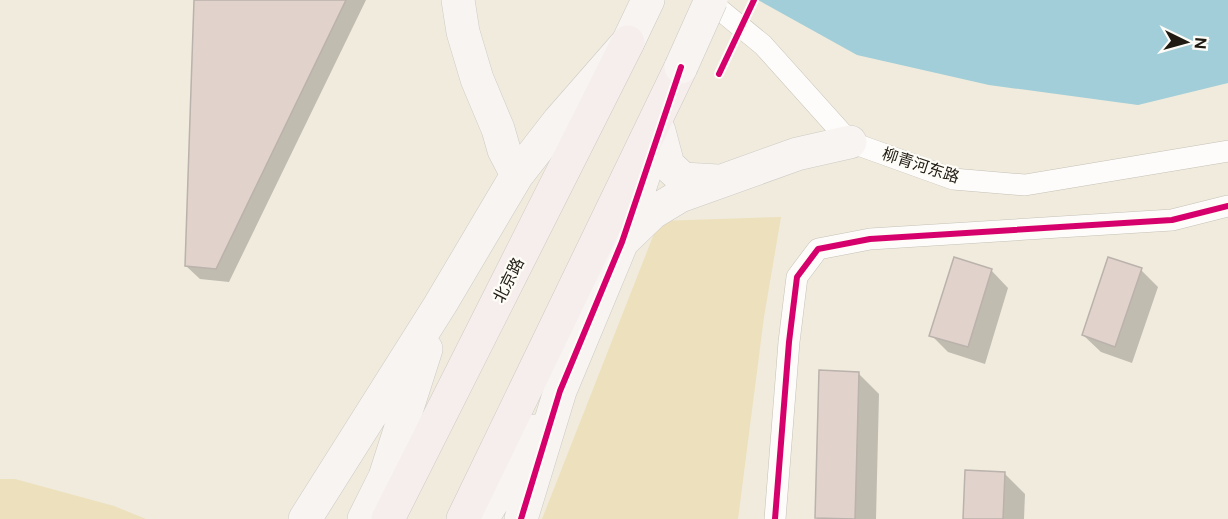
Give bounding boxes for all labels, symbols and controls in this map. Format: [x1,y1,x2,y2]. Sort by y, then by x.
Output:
north arrow [1156,12,1216,72]
text: N [1189,37,1211,50]
street label: 柳青河东路 [880,143,962,188]
street label: 北京路 [488,254,529,306]

